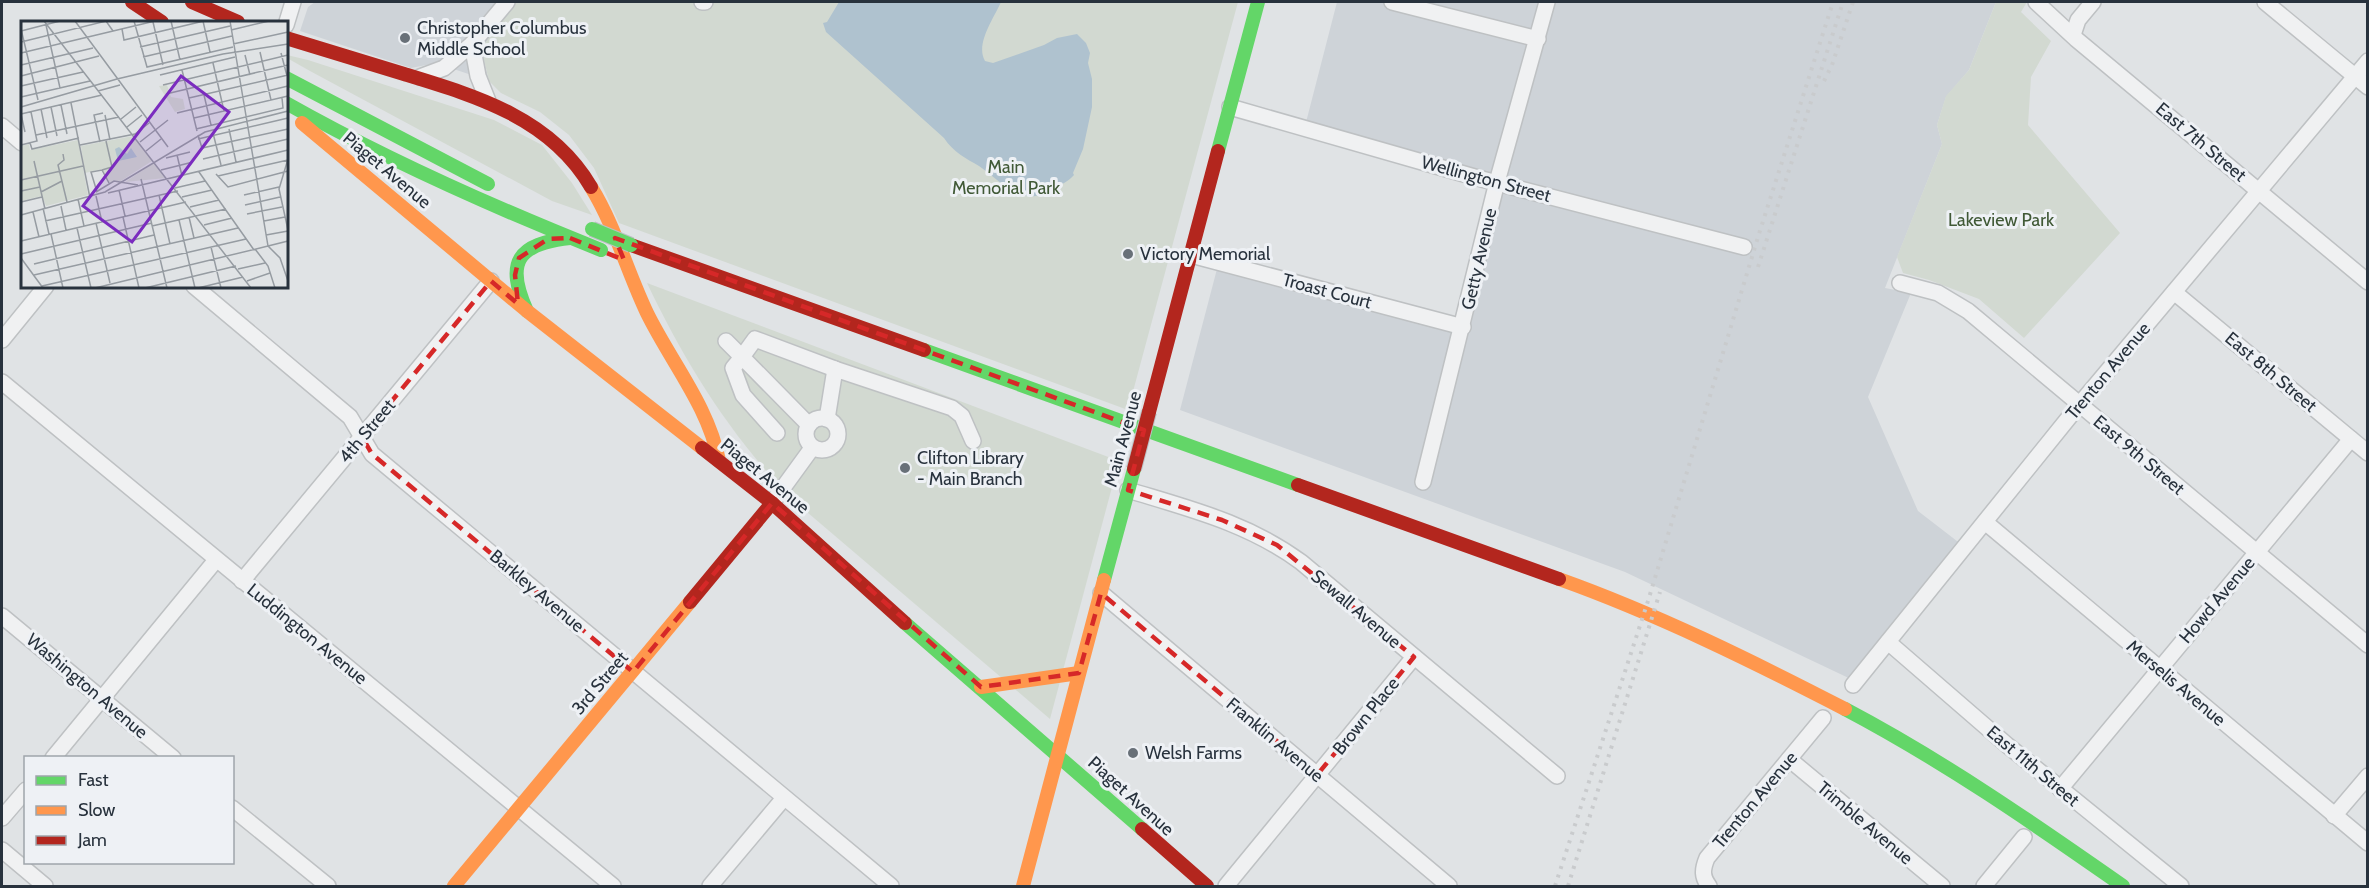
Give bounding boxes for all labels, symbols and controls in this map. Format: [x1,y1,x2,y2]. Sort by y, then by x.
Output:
place label: Christopher Columbus Middle School [417,17,587,60]
inset map [21,21,288,288]
marker: Christopher Columbus Middle School [398,31,412,45]
street label: East 7th Street [2151,98,2251,186]
street label: Piaget Avenue [339,127,435,213]
street label: Wellington Street [1419,151,1553,207]
park label: Main Memorial Park [952,156,1061,199]
street label: Getty Avenue [1457,206,1501,312]
park label: Lakeview Park [1948,209,2055,231]
place label: Victory Memorial [1140,243,1271,265]
marker: Victory Memorial [1121,247,1135,261]
street label: Troast Court [1280,269,1374,313]
street label: Trenton Avenue [2061,318,2155,424]
street label: East 8th Street [2221,327,2321,417]
street label: Main Avenue [1100,389,1146,489]
street label: 4th Street [334,395,400,467]
street label: East 9th Street [2089,410,2189,500]
street label: Piaget Avenue [716,433,814,519]
place label: Clifton Library - Main Branch [917,447,1024,490]
marker: Clifton Library - Main Branch [898,461,912,475]
street label: Barkley Avenue [485,545,589,637]
street label: Howd Avenue [2174,552,2260,648]
street label: Sewall Avenue [1306,565,1406,653]
street label: Luddington Avenue [242,579,372,689]
street label: Washington Avenue [22,629,152,743]
street label: Merselis Avenue [2122,635,2230,731]
street label: 3rd Street [567,647,633,719]
street label: Brown Place [1328,673,1404,759]
street label: Franklin Avenue [1222,693,1328,787]
street label: East 11th Street [1982,721,2084,811]
place label: Welsh Farms [1145,742,1242,764]
marker: Welsh Farms [1126,746,1140,760]
street label: Trenton Avenue [1708,747,1802,853]
street label: Piaget Avenue [1083,752,1179,840]
legend [24,756,234,864]
text: Fast [78,769,109,791]
street label: Trimble Avenue [1813,777,1917,869]
text: Slow [78,799,115,821]
text: Jam [77,829,107,851]

